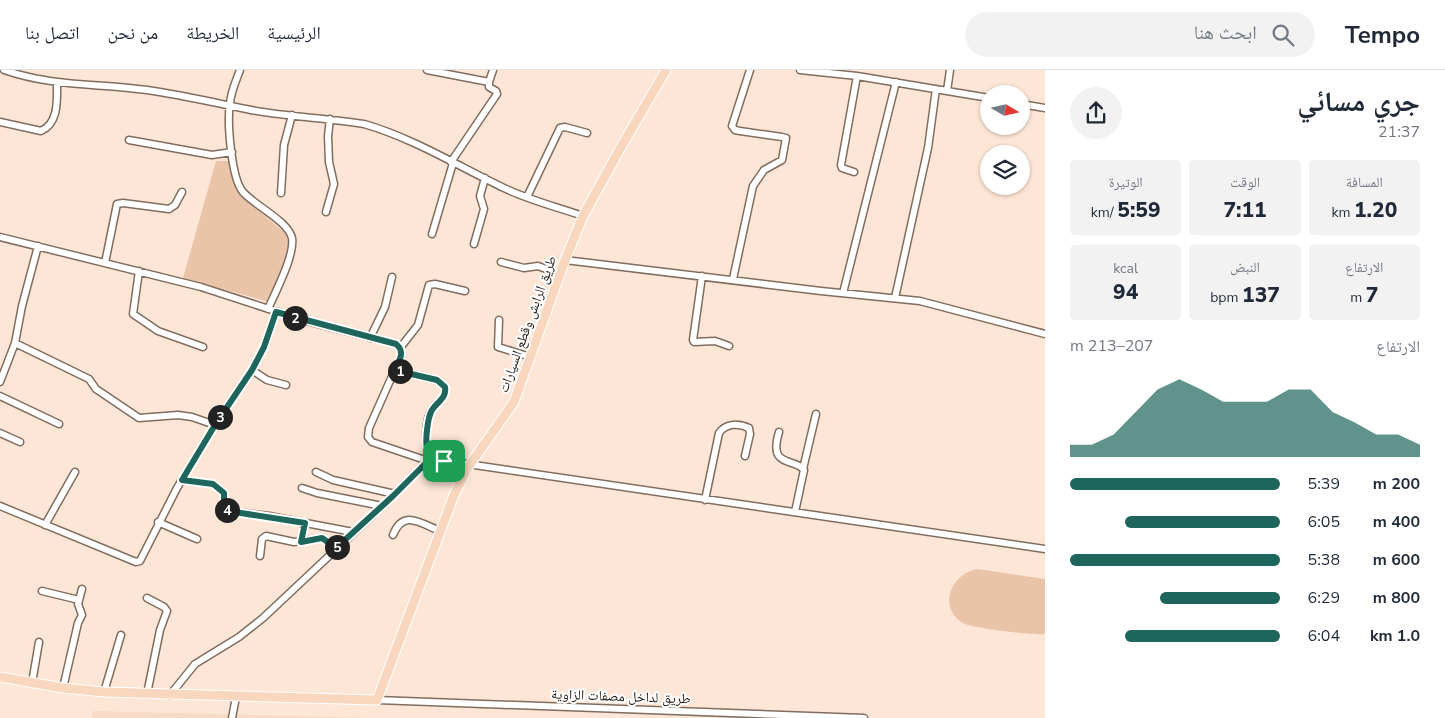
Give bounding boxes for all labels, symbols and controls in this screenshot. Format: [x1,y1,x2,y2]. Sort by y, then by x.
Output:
search box [965,12,1315,57]
text: Tempo [1345,19,1420,51]
text: ابحث هنا [1194,20,1257,46]
text: اتصل بنا [25,21,80,45]
text: من نحن [108,21,158,45]
text: الخريطة [186,21,239,45]
text: الرئيسية [267,21,321,45]
icon: search [1269,21,1297,49]
text: جري مسائي [1297,83,1420,121]
north arrow [980,85,1030,135]
map controls [980,85,1030,195]
button: share [1070,87,1122,139]
text: 21:37 [1378,121,1420,143]
button: layers [980,145,1030,195]
text: الوتيرة [1109,173,1143,192]
text: الوقت [1230,173,1260,192]
text: المسافة [1346,173,1383,192]
text: 5:59 [1117,196,1161,224]
text: 7:11 [1223,196,1267,224]
text: 1.20 [1354,196,1397,224]
text: /km [1091,203,1117,222]
text: km [1331,203,1354,222]
street label: طريق الرابش وقطع السيارات [494,253,561,395]
text: النبض [1230,258,1260,277]
text: الارتفاع [1345,258,1383,277]
text: kcal [1113,259,1138,278]
text: 94 [1113,278,1138,306]
text: 137 [1242,281,1280,309]
text: 7 [1366,281,1378,309]
text: bpm [1210,288,1242,307]
text: m [1350,288,1366,307]
pin: 2 [282,306,308,330]
text: 2 [291,309,300,328]
text: 207–213 m [1070,335,1153,357]
text: الارتفاع [1376,336,1420,358]
pin: 1 [388,358,412,384]
text: 1 [396,362,405,381]
pin: 3 [208,404,232,430]
text: 3 [216,408,225,427]
pin [423,440,465,482]
icon: arrive [430,447,458,475]
text: 5:39 [1308,473,1340,495]
text: 200 m [1373,473,1420,495]
pin: 4 [214,498,240,522]
text: 4 [223,501,232,520]
text: 6:05 [1308,511,1340,533]
text: 400 m [1373,511,1420,533]
pin: 5 [324,534,350,560]
text: 5 [333,538,342,557]
text: 5:38 [1308,549,1340,571]
text: 600 m [1373,549,1420,571]
text: 6:29 [1308,587,1340,609]
text: 800 m [1373,587,1420,609]
text: 6:04 [1308,625,1340,647]
text: 1.0 km [1370,625,1420,647]
street label: طريق لداخل مصفات الزاوية [551,685,691,708]

